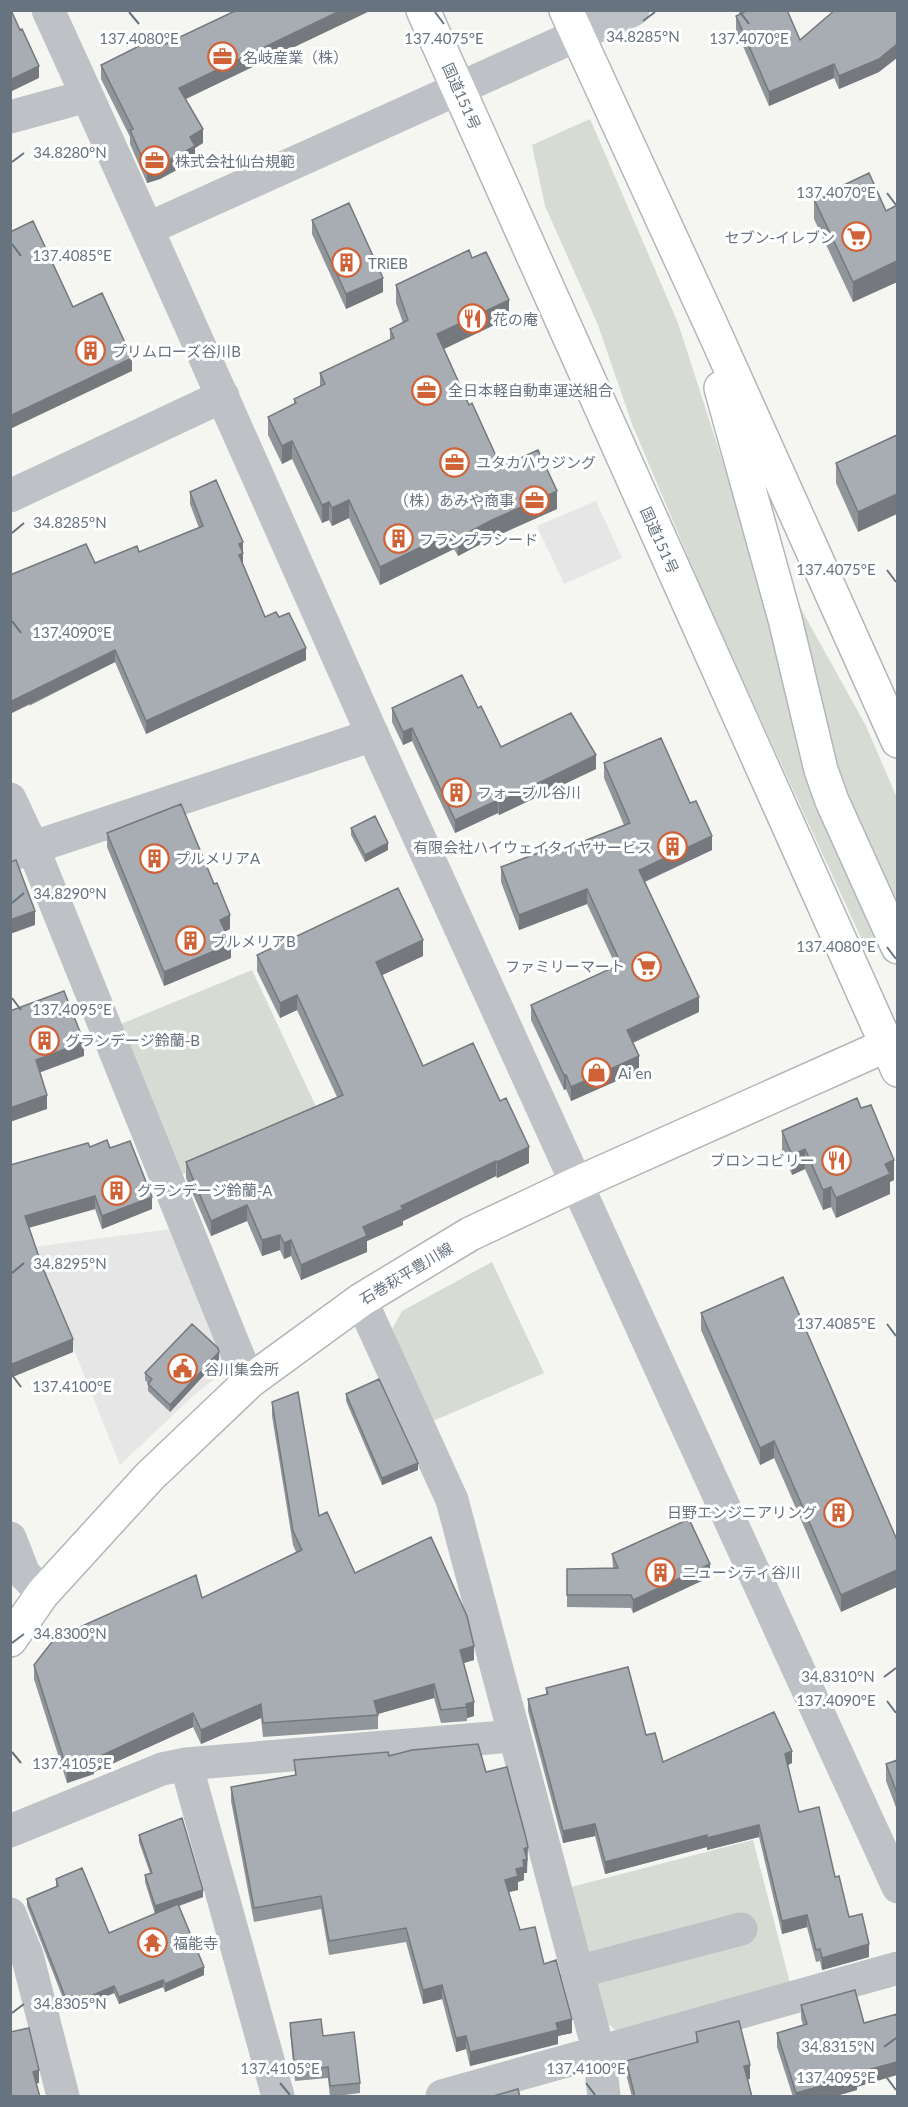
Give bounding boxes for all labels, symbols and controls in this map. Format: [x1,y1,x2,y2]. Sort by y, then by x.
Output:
text: 34.8285°N [606,27,680,45]
text: 137.4080°E [99,29,179,47]
text: 137.4075°E [404,29,484,47]
text: 137.4070°E [709,29,789,47]
office icon: 名岐産業（株） [206,41,238,73]
place label: 名岐産業（株） [243,48,348,66]
street label: 国道151号 [439,60,485,132]
text: 34.8280°N [33,143,107,161]
office icon: 株式会社仙台規範 [138,145,170,177]
place label: 株式会社仙台規範 [175,152,295,170]
text: 137.4070°E [796,183,876,201]
supermarket icon: セブン-イレブン [840,221,872,253]
place label: セブン-イレブン [724,228,835,246]
text: 137.4085°E [32,246,112,264]
building icon: TRiEB [331,247,363,279]
place label: TRiEB [368,254,408,272]
restaurant icon: 花の庵 [456,303,488,335]
place label: 花の庵 [493,310,538,328]
building icon: プリムローズ谷川B [75,335,107,367]
place label: プリムローズ谷川B [112,342,241,360]
office icon: 全日本軽自動車運送組合 [411,374,443,406]
place label: 全日本軽自動車運送組合 [448,381,613,399]
office icon: ユタカハウジング [439,446,471,478]
place label: ユタカハウジング [476,453,596,471]
office icon: （株）あみや商事 [519,484,551,516]
place label: （株）あみや商事 [394,491,514,509]
street label: 国道151号 [637,504,683,576]
text: 34.8285°N [33,513,107,531]
building icon: フランプラシード [382,523,414,555]
place label: フランプラシード [419,530,538,548]
text: 137.4075°E [796,560,876,578]
text: 137.4090°E [32,623,112,641]
building icon: フォーブル谷川 [440,776,472,808]
place label: フォーブル谷川 [477,783,581,801]
building icon: 有限会社ハイウェイタイヤサービス [657,831,689,863]
place label: 有限会社ハイウェイタイヤサービス [413,838,652,856]
building icon: プルメリアA [138,842,170,874]
place label: プルメリアA [175,849,261,867]
text: 34.8290°N [33,884,107,902]
building icon: プルメリアB [174,925,206,957]
place label: プルメリアB [211,932,296,950]
text: 137.4080°E [796,937,876,955]
supermarket icon: ファミリーマート [630,950,662,982]
place label: ファミリーマート [505,957,625,975]
text: 137.4095°E [32,1000,112,1018]
building icon: グランデージ鈴蘭-B [28,1024,60,1056]
place label: グランデージ鈴蘭-B [65,1031,200,1049]
shop icon: Ai en [581,1057,613,1089]
place label: Ai en [618,1064,652,1082]
restaurant icon: ブロンコビリー [820,1144,852,1176]
place label: ブロンコビリー [710,1151,815,1169]
building icon: グランデージ鈴蘭-A [100,1174,132,1206]
place label: グランデージ鈴蘭-A [137,1181,273,1199]
street label: 石巻萩平豊川線 [356,1238,456,1308]
text: 34.8295°N [33,1254,107,1272]
text: 137.4085°E [796,1314,876,1332]
public building icon: 谷川集会所 [167,1353,199,1385]
place label: 谷川集会所 [204,1360,279,1378]
text: 137.4100°E [32,1377,112,1395]
building icon: 日野エンジニアリング [822,1496,854,1528]
place label: 日野エンジニアリング [667,1503,817,1521]
building icon: ニューシティ谷川 [645,1556,677,1588]
place label: ニューシティ谷川 [682,1563,801,1581]
text: 34.8300°N [33,1624,107,1642]
text: 34.8310°N [801,1667,875,1685]
text: 137.4090°E [796,1691,876,1709]
text: 137.4105°E [32,1754,112,1772]
temple icon: 福能寺 [136,1927,168,1959]
place label: 福能寺 [173,1934,218,1952]
text: 34.8305°N [33,1994,107,2012]
text: 34.8315°N [801,2037,875,2055]
text: 137.4105°E [240,2059,320,2077]
text: 137.4100°E [546,2059,626,2077]
text: 137.4095°E [796,2068,876,2086]

